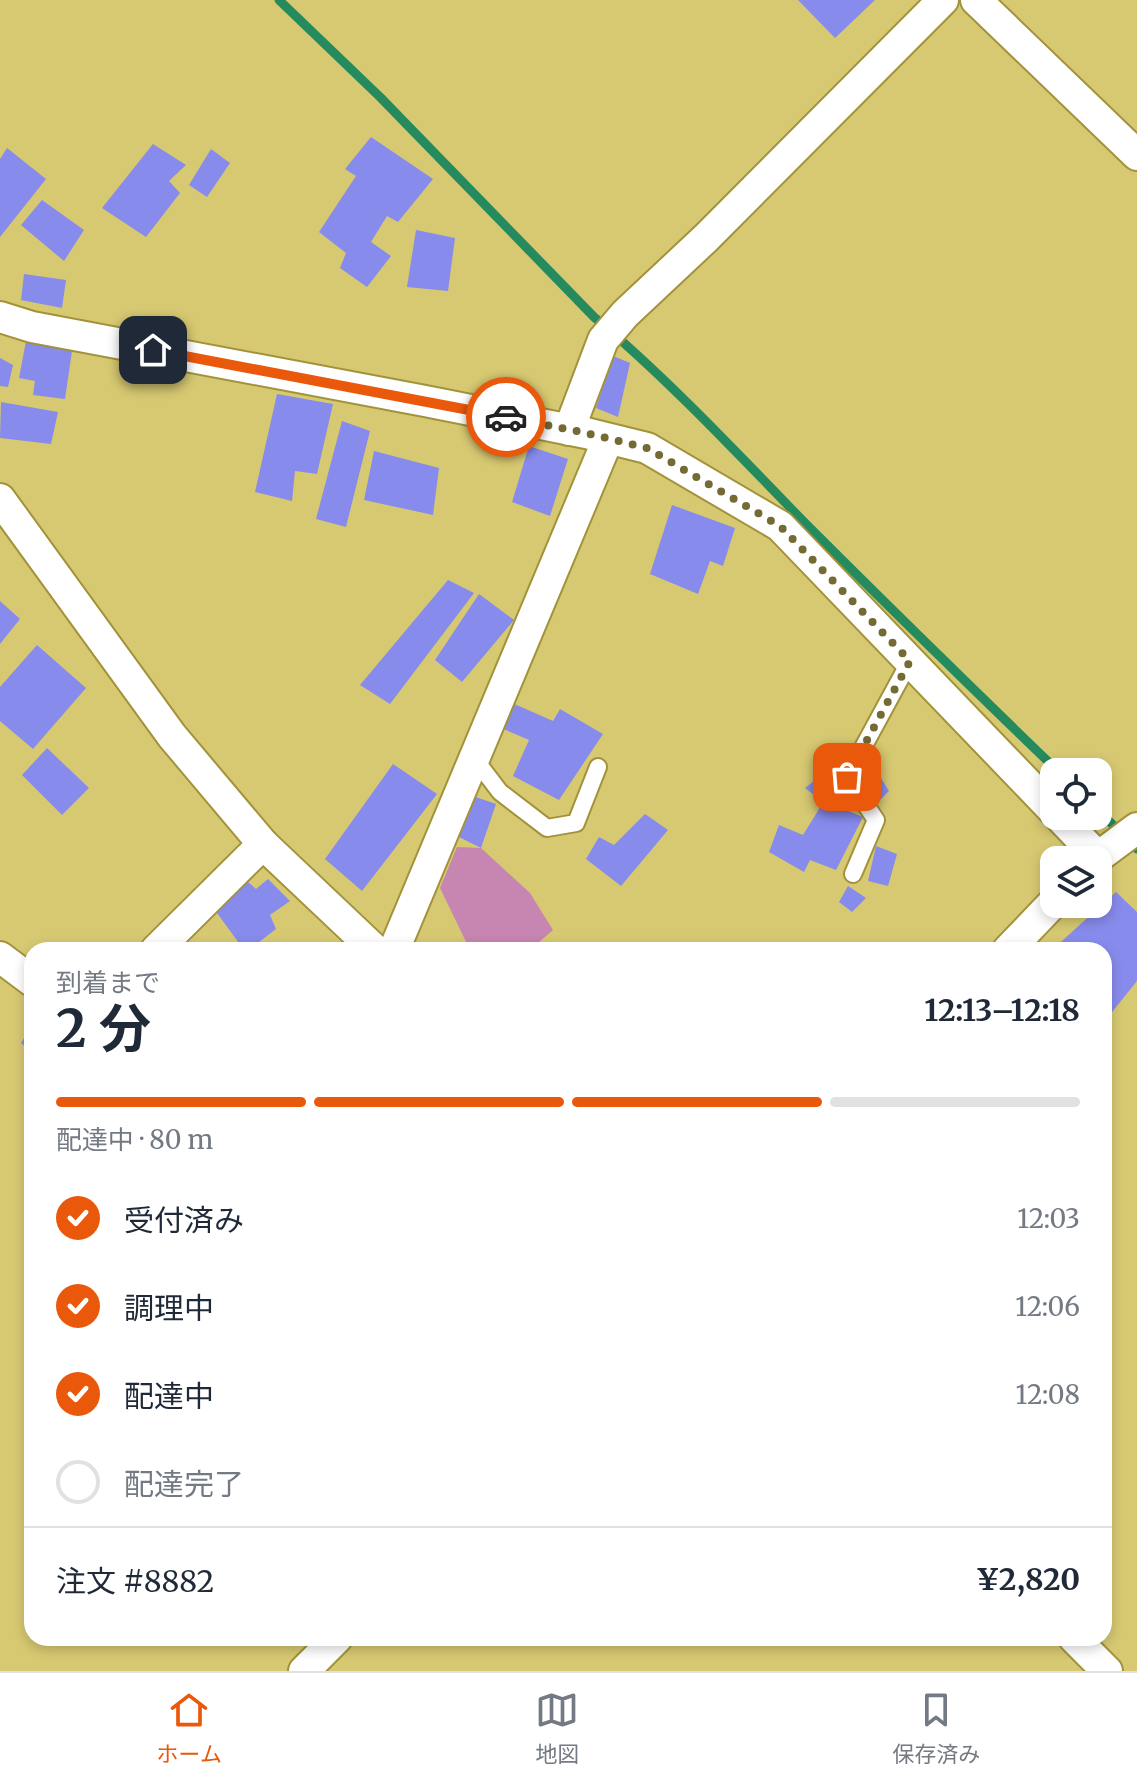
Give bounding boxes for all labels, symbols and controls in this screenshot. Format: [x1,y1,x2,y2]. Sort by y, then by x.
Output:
pin [119,316,187,384]
icon: home [131,328,175,372]
courier [466,377,546,457]
icon: car [484,395,528,439]
pin [813,743,881,811]
icon: bag [825,755,869,799]
map controls [1040,758,1112,918]
button: locate [1040,758,1112,830]
button: layers [1040,846,1112,918]
text: 到着まで [56,966,160,999]
text: 12:13–12:18 [924,991,1080,1029]
text: 2 分 [56,996,151,1061]
text: 配達中 · 80 m [56,1123,213,1156]
icon: check [56,1196,100,1240]
text: 受付済み [124,1201,244,1239]
text: 12:03 [1017,1202,1080,1235]
icon: check [56,1284,100,1328]
text: 調理中 [124,1289,214,1327]
text: 12:06 [1015,1290,1080,1323]
icon: check [56,1372,100,1416]
text: 配達中 [124,1377,214,1415]
text: 12:08 [1016,1378,1080,1411]
text: 配達完了 [124,1465,244,1503]
text: ¥2,820 [976,1560,1080,1598]
text: 注文 #8882 [56,1562,214,1600]
tab: ホーム [157,1688,222,1768]
tab: 地図 [535,1688,579,1768]
tab: 保存済み [892,1688,980,1768]

